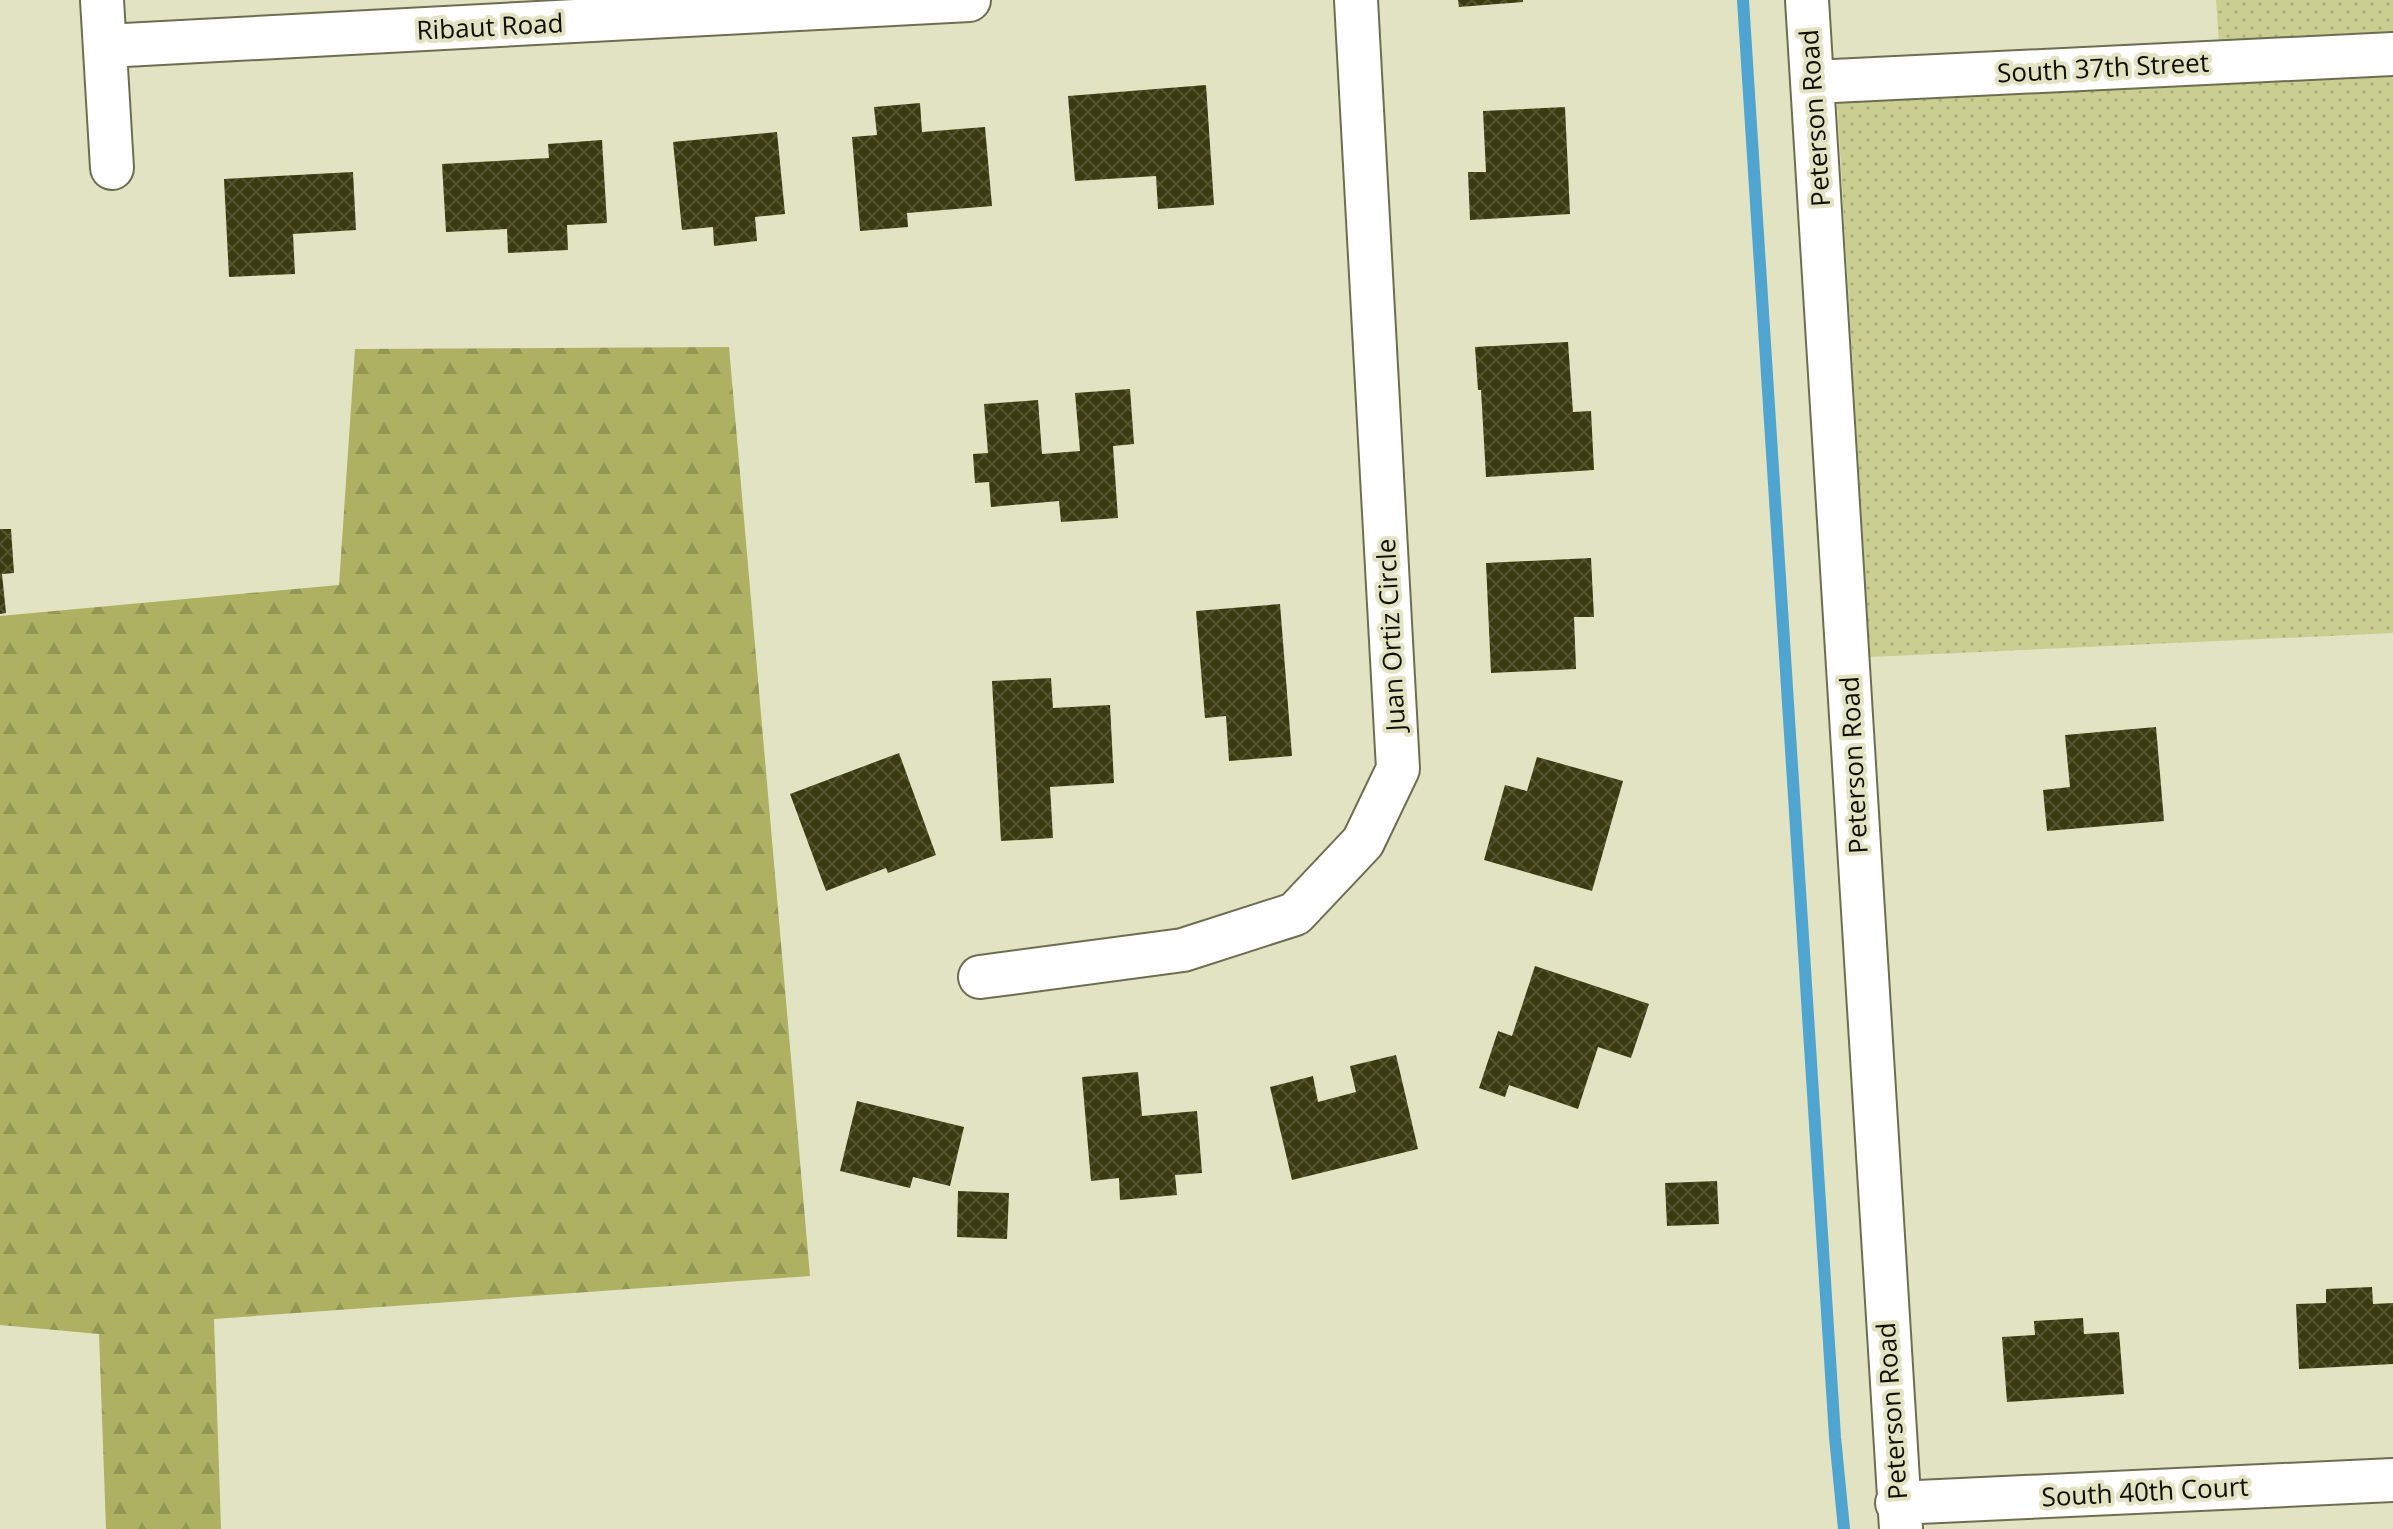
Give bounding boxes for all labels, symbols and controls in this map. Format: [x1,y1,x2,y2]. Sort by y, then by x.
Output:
street label: Ribaut Road [416,4,564,48]
street label: Peterson Road [1790,28,1838,208]
street label: South 37th Street [1996,43,2210,91]
street label: Juan Ortiz Circle [1367,538,1413,735]
street label: Peterson Road [1830,675,1876,855]
street label: Peterson Road [1867,1321,1915,1501]
street label: South 40th Court [2040,1468,2249,1514]

